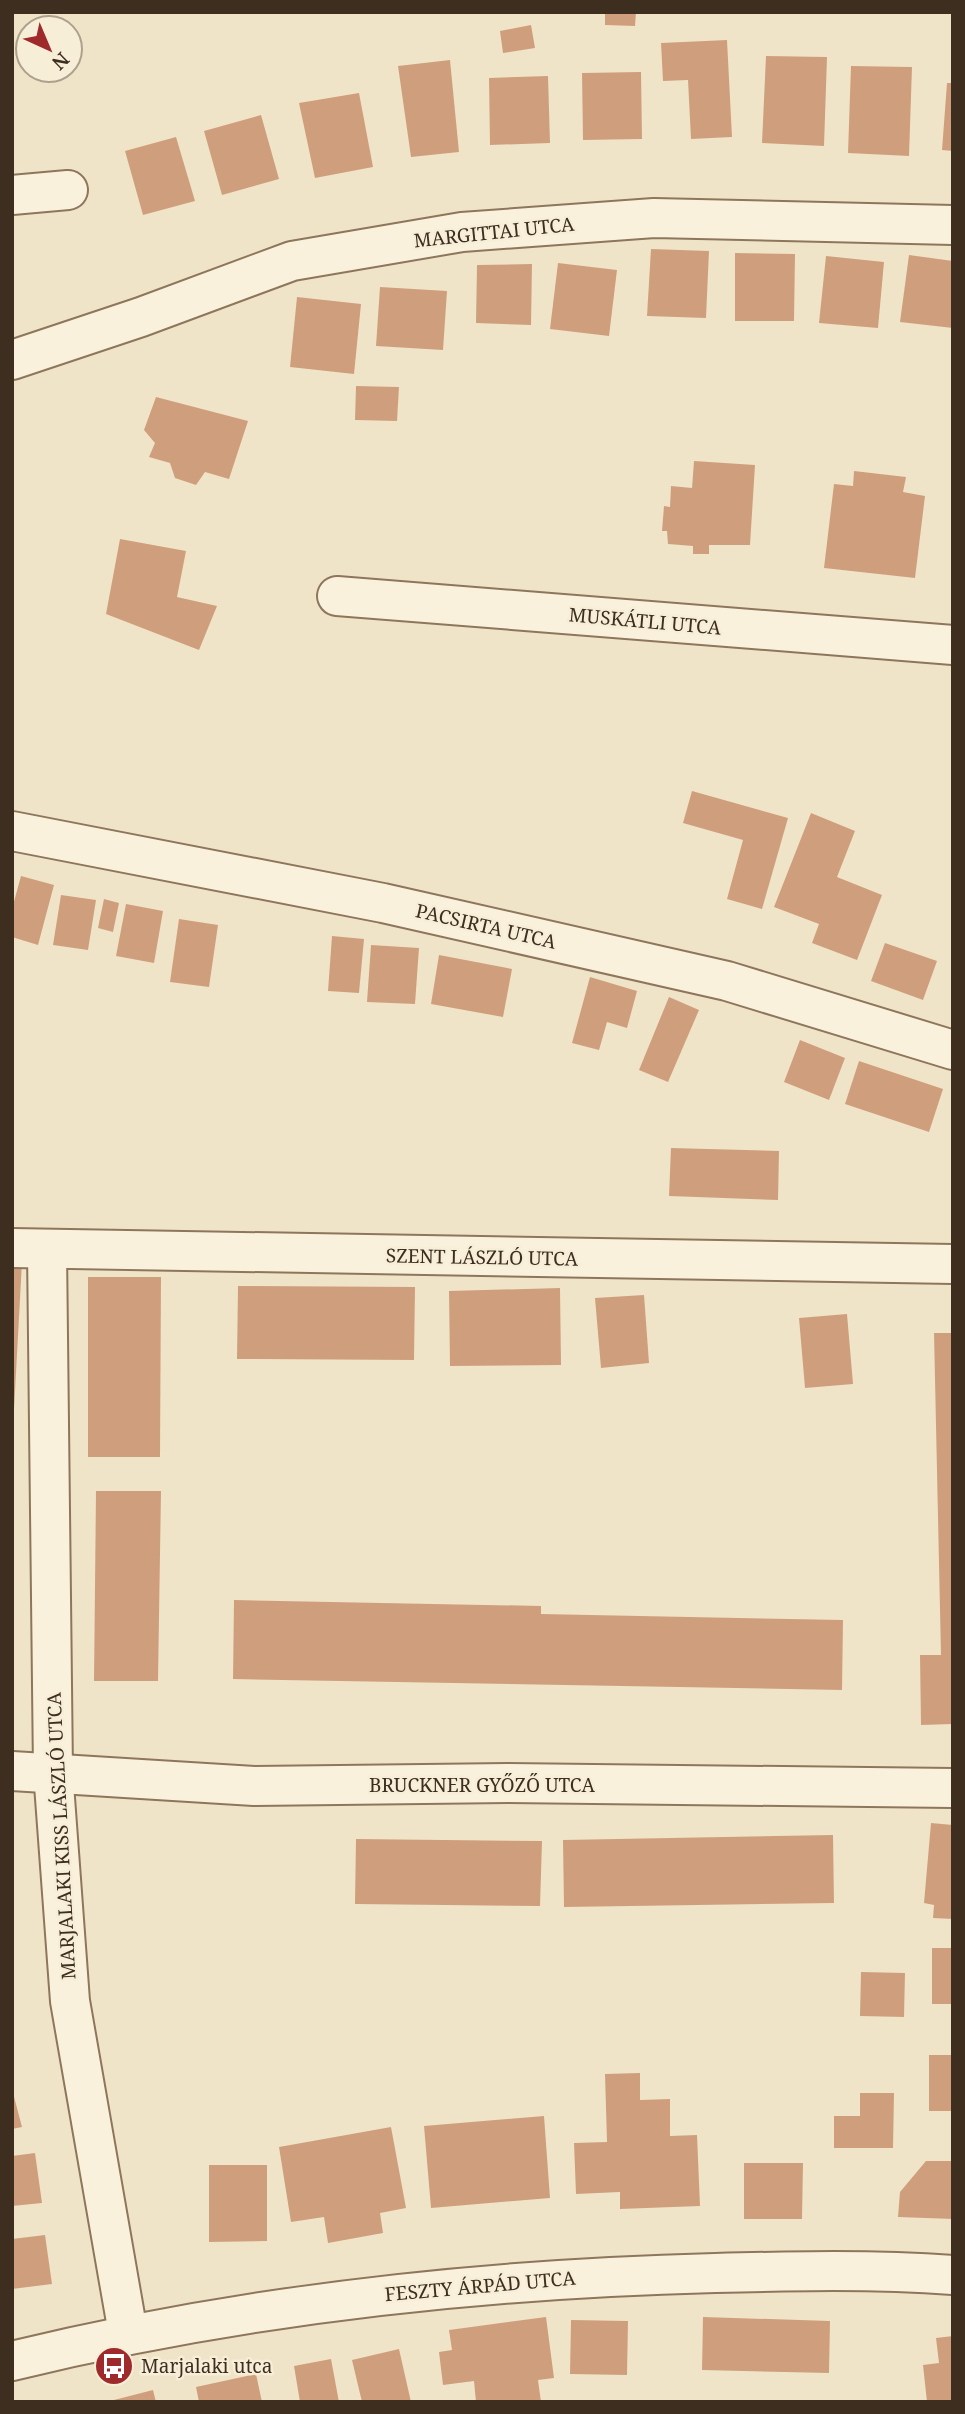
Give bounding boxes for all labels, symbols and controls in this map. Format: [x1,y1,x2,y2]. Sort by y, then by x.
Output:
north arrow [14,14,84,84]
text: N [46,47,75,76]
street label: MARGITTAI UTCA [412,211,576,253]
street label: MUSKÁTLI UTCA [568,601,723,641]
street label: PACSIRTA UTCA [413,897,559,955]
street label: SZENT LÁSZLÓ UTCA [386,1242,579,1272]
street label: MARJALAKI KISS LÁSZLÓ UTCA [40,1691,82,1980]
street label: BRUCKNER GYŐZŐ UTCA [369,1772,596,1798]
street label: FESZTY ÁRPÁD UTCA [383,2265,577,2307]
bus stop icon: Marjalaki utca [93,2345,135,2387]
place label: Marjalaki utca [141,2353,272,2379]

